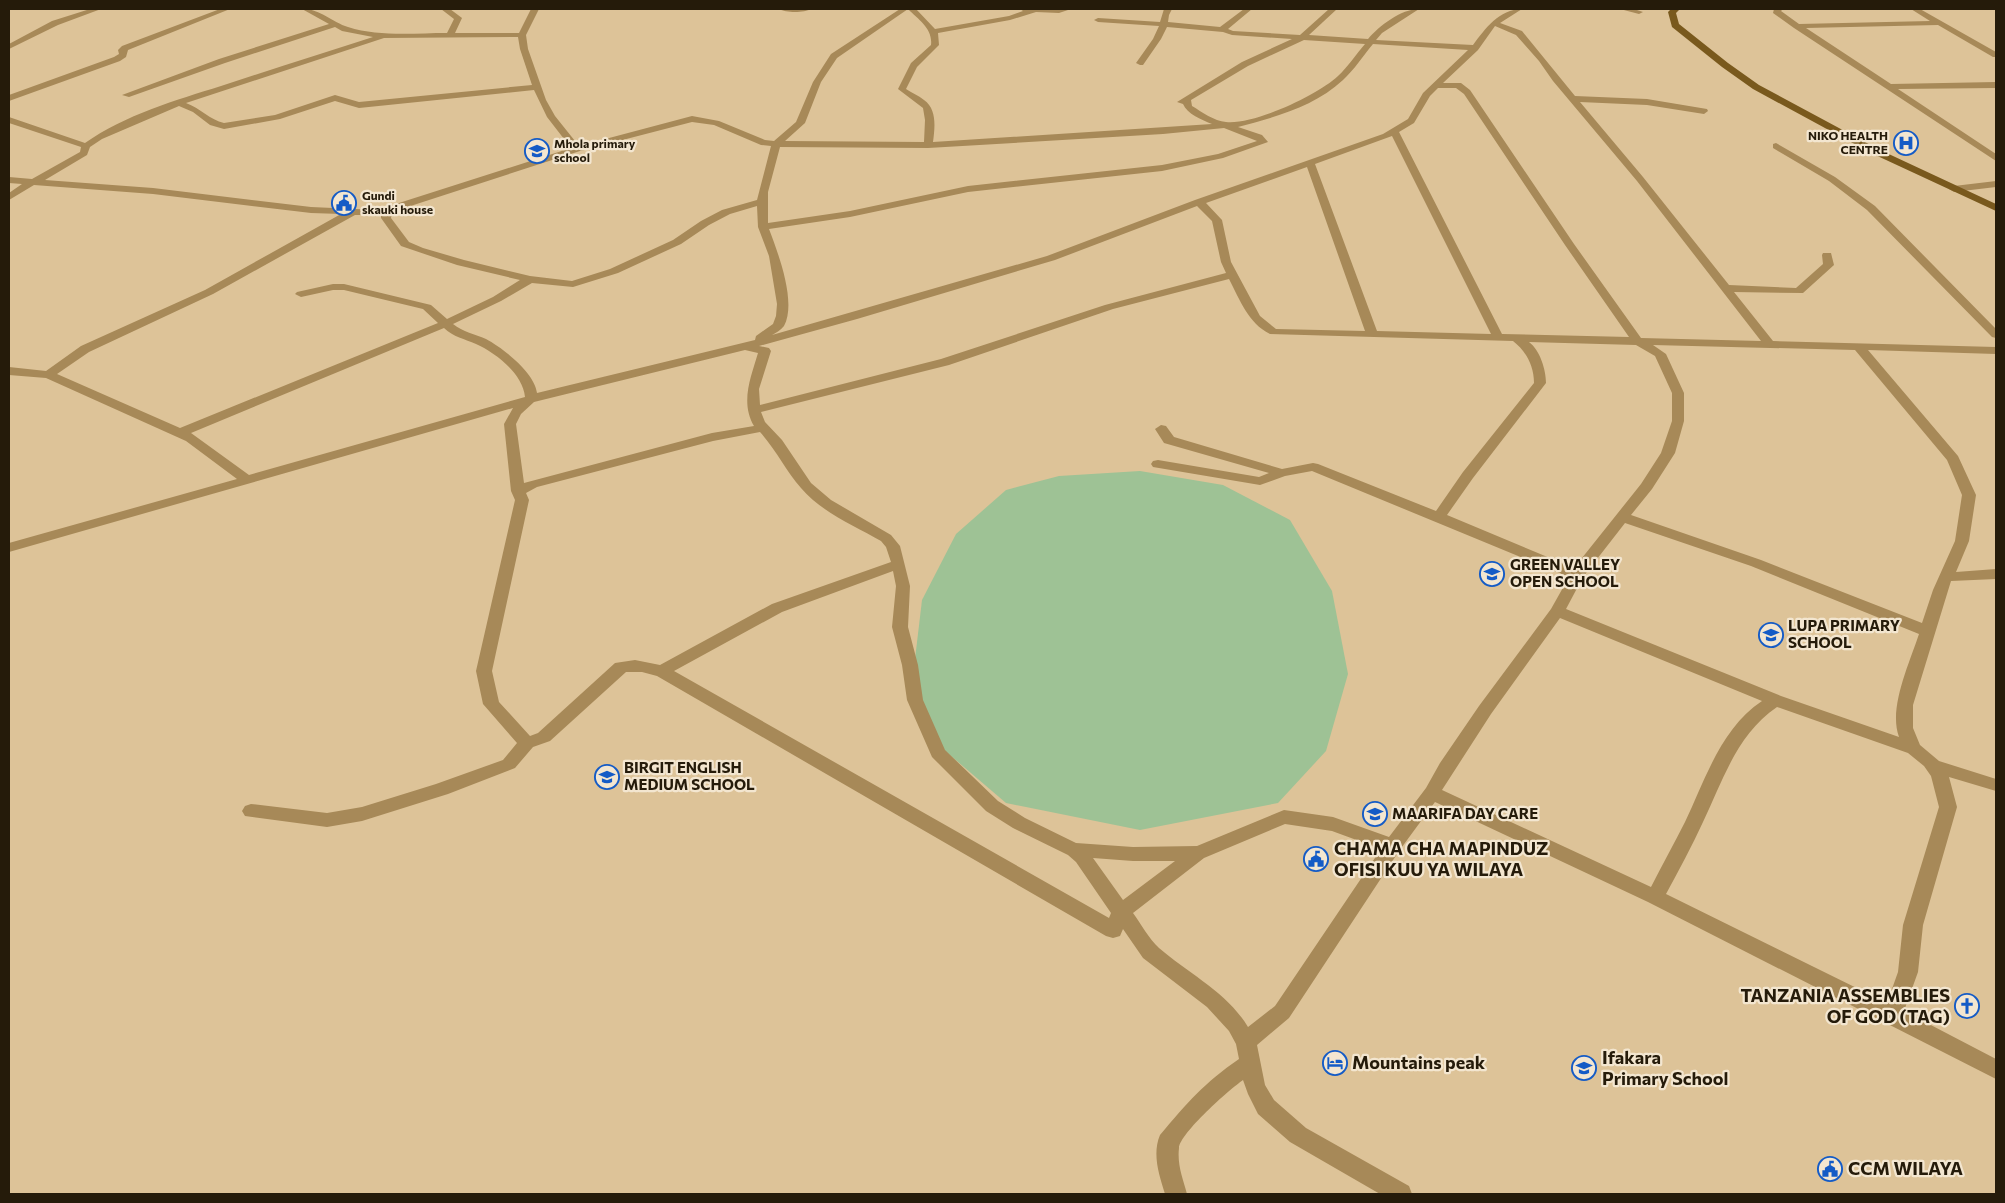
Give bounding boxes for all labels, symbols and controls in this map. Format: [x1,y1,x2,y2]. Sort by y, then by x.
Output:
place label: NIKO HEALTH CENTRE [1808,128,1888,156]
hospital icon: NIKO HEALTH CENTRE [1893,130,1919,156]
place label: Mhola primary school [554,136,636,164]
school or university icon: Mhola primary school [524,138,550,164]
place label: Gundi skauki house [362,188,433,216]
public building icon: Gundi skauki house [331,190,357,216]
place label: GREEN VALLEY OPEN SCHOOL [1510,555,1620,590]
school or university icon: GREEN VALLEY OPEN SCHOOL [1479,561,1505,587]
place label: LUPA PRIMARY SCHOOL [1788,616,1900,651]
school or university icon: LUPA PRIMARY SCHOOL [1758,622,1784,648]
place label: BIRGIT ENGLISH MEDIUM SCHOOL [624,758,755,793]
school or university icon: BIRGIT ENGLISH MEDIUM SCHOOL [594,764,620,790]
school or university icon: MAARIFA DAY CARE [1362,801,1388,827]
place label: MAARIFA DAY CARE [1392,804,1538,822]
place label: CHAMA CHA MAPINDUZ OFISI KUU YA WILAYA [1334,837,1548,880]
public building icon: CHAMA CHA MAPINDUZ OFISI KUU YA WILAYA [1303,846,1329,872]
place label: TANZANIA ASSEMBLIES OF GOD (TAG) [1740,984,1950,1027]
church icon: TANZANIA ASSEMBLIES OF GOD (TAG) [1954,993,1980,1019]
place label: Ifakara Primary School [1602,1046,1728,1089]
hotel icon: Mountains peak [1322,1050,1348,1076]
place label: Mountains peak [1352,1051,1486,1073]
school or university icon: Ifakara Primary School [1571,1055,1597,1081]
public building icon: CCM WILAYA [1817,1156,1843,1182]
place label: CCM WILAYA [1848,1157,1963,1179]

